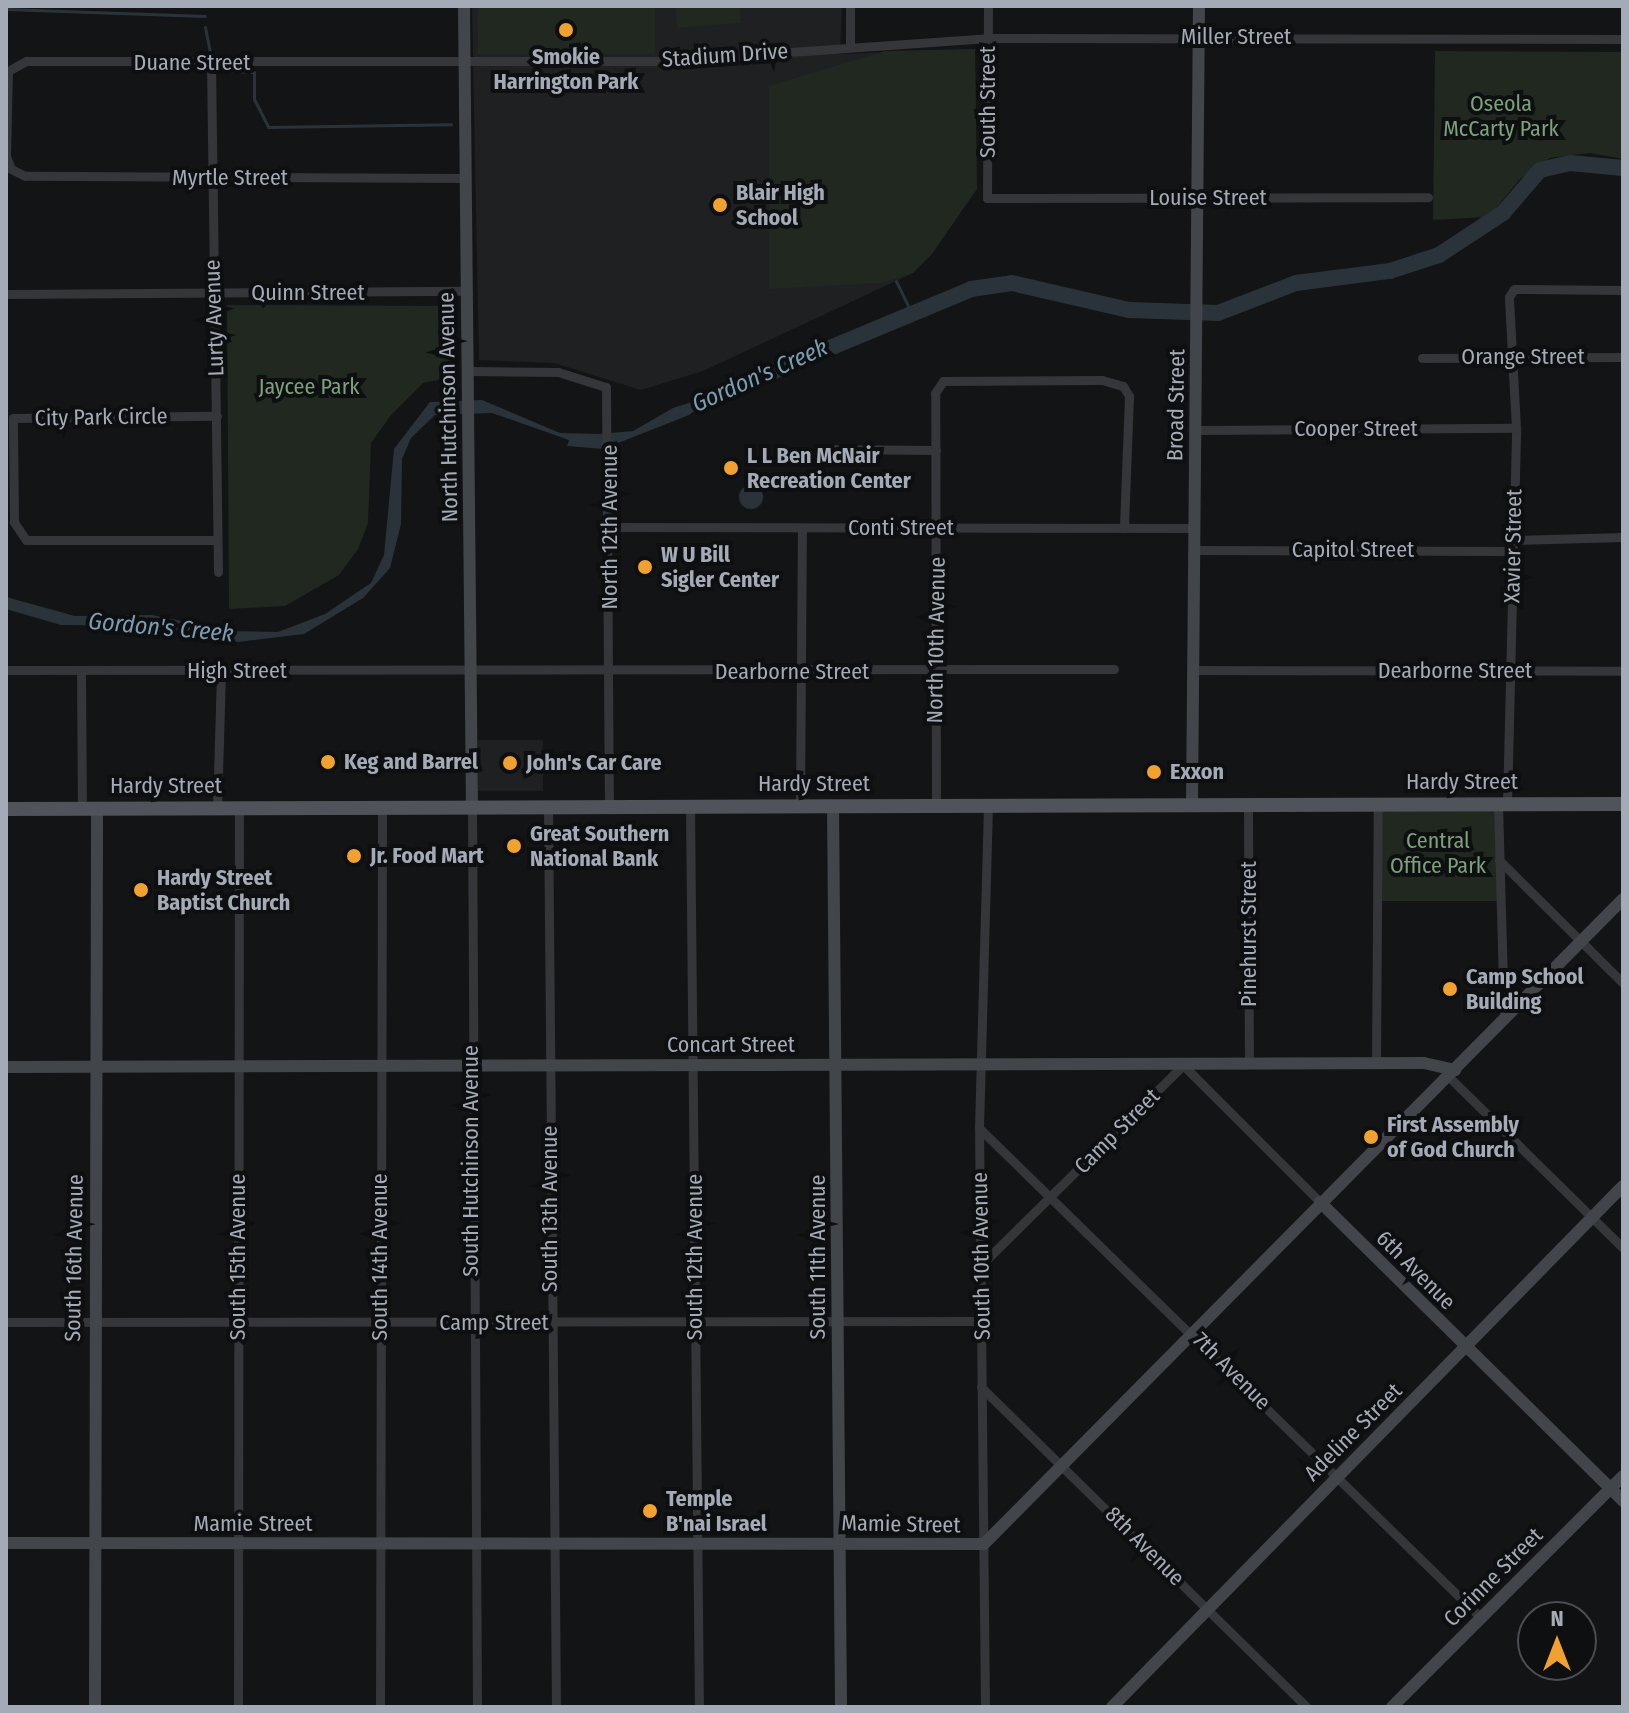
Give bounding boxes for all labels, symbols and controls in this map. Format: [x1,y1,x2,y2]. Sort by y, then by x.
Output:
marker: Smokie Harrington Park [557,21,575,39]
street label: Miller Street [1181,24,1291,50]
street label: Stadium Drive [661,37,789,73]
place label: Smokie Harrington Park [494,43,638,94]
street label: South Street [975,46,1001,158]
street label: Duane Street [134,50,250,76]
park label: Oseola McCarty Park [1443,90,1559,142]
street label: Myrtle Street [172,165,288,191]
place label: Blair High School [736,179,825,230]
street label: Louise Street [1149,185,1267,211]
marker: Blair High School [711,196,729,214]
street label: Lurty Avenue [199,259,229,377]
street label: Quinn Street [251,280,365,306]
street label: North Hutchinson Avenue [433,292,463,522]
water label: Gordon's Creek [688,333,832,419]
street label: Orange Street [1461,344,1585,370]
street label: Broad Street [1162,349,1190,461]
park label: Jaycee Park [258,374,360,400]
street label: City Park Circle [34,403,168,431]
street label: Cooper Street [1294,416,1418,442]
place label: L L Ben McNair Recreation Center [747,442,911,494]
street label: North 12th Avenue [597,445,623,609]
marker: L L Ben McNair Recreation Center [722,459,740,477]
street label: Xavier Street [1499,489,1527,603]
street label: Conti Street [848,515,954,541]
street label: Capitol Street [1292,537,1414,563]
place label: W U Bill Sigler Center [661,541,779,592]
street label: North 10th Avenue [921,556,951,724]
marker: W U Bill Sigler Center [636,558,654,576]
water label: Gordon's Creek [87,607,235,649]
street label: High Street [187,658,287,684]
street label: Dearborne Street [1378,658,1532,684]
street label: Dearborne Street [715,659,869,685]
place label: Keg and Barrel [344,749,478,775]
place label: John's Car Care [526,750,662,776]
marker: Keg and Barrel [319,753,337,771]
marker: John's Car Care [501,754,519,772]
place label: Exxon [1170,759,1224,785]
marker: Exxon [1145,763,1163,781]
street label: Hardy Street [1406,769,1518,795]
street label: Hardy Street [758,771,870,797]
street label: Hardy Street [110,773,222,799]
place label: Great Southern National Bank [530,820,669,872]
park label: Central Office Park [1390,827,1486,878]
marker: Great Southern National Bank [505,837,523,855]
place label: Jr. Food Mart [370,843,484,869]
marker: Jr. Food Mart [345,847,363,865]
street label: Pinehurst Street [1236,861,1262,1007]
place label: Hardy Street Baptist Church [157,864,290,916]
marker: Hardy Street Baptist Church [132,881,150,899]
place label: Camp School Building [1466,963,1584,1014]
marker: Camp School Building [1441,980,1459,998]
street label: Concart Street [667,1032,795,1058]
street label: South Hutchinson Avenue [458,1045,484,1277]
street label: Camp Street [1069,1083,1165,1179]
place label: First Assembly of God Church [1387,1111,1519,1162]
street label: South 13th Avenue [537,1126,563,1292]
marker: First Assembly of God Church [1362,1128,1380,1146]
street label: South 10th Avenue [966,1172,996,1340]
street label: South 14th Avenue [367,1173,393,1341]
street label: South 16th Avenue [59,1174,89,1342]
street label: South 15th Avenue [225,1174,251,1340]
street label: South 12th Avenue [682,1174,708,1340]
street label: South 11th Avenue [805,1175,831,1339]
street label: 6th Avenue [1371,1225,1461,1315]
street label: Camp Street [439,1310,549,1336]
street label: 7th Avenue [1188,1327,1276,1415]
street label: Adeline Street [1299,1378,1407,1486]
place label: Temple B'nai Israel [666,1485,767,1536]
street label: 8th Avenue [1100,1501,1190,1591]
marker: Temple B'nai Israel [641,1502,659,1520]
street label: Mamie Street [841,1510,961,1538]
street label: Mamie Street [193,1511,313,1537]
street label: Corinne Street [1438,1522,1548,1632]
north arrow [1517,1601,1597,1681]
text: N [1550,1605,1564,1632]

